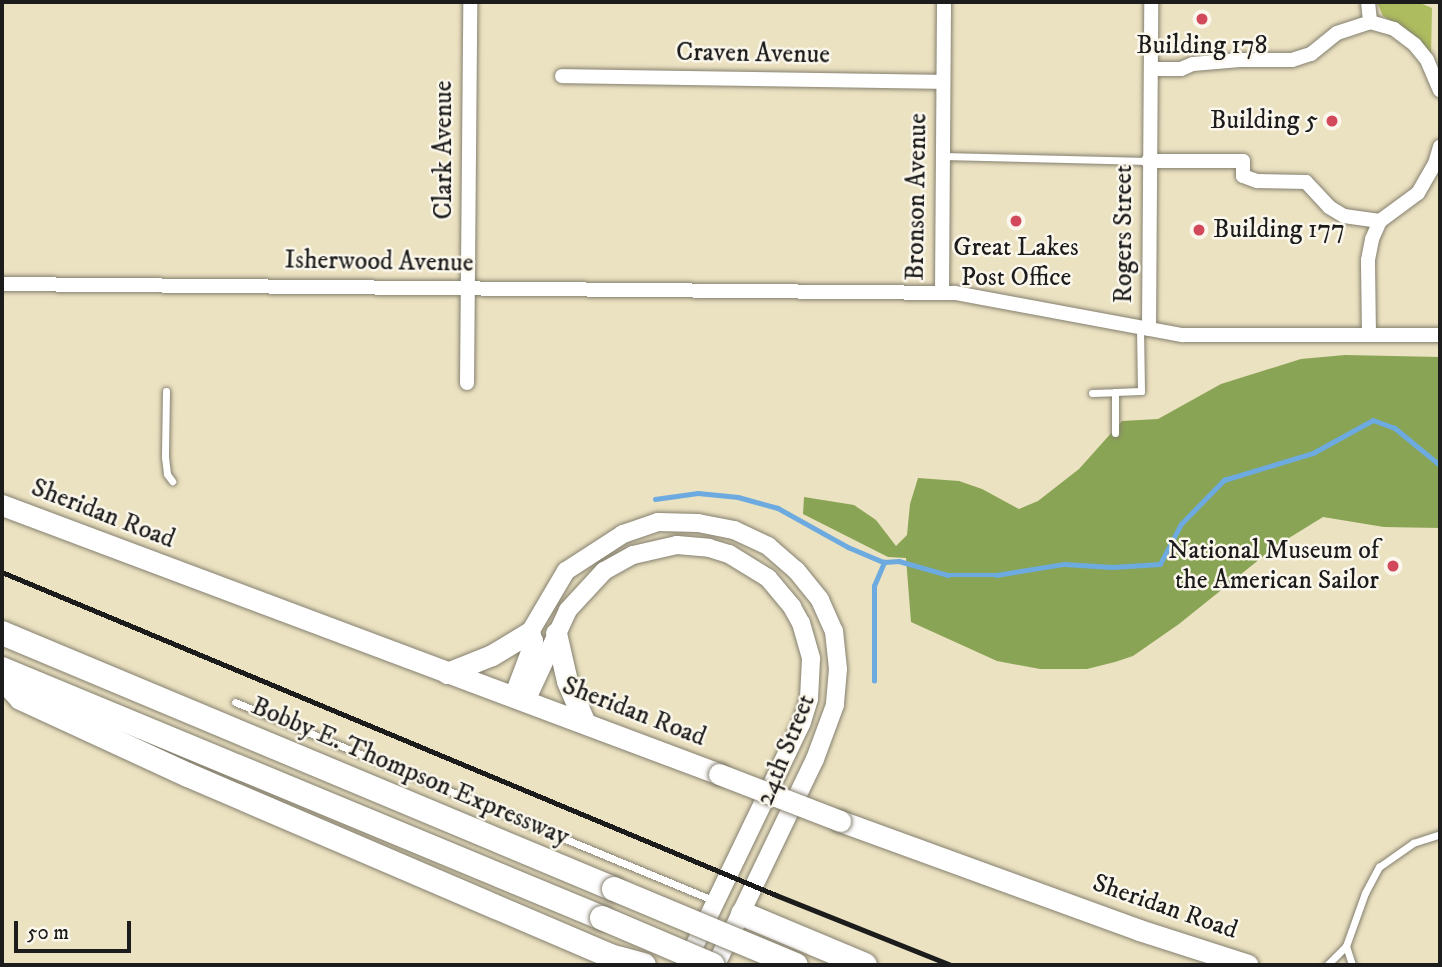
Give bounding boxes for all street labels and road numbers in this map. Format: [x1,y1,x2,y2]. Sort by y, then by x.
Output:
street label: Craven Avenue [676,37,830,71]
street label: Clark Avenue [428,80,460,220]
street label: Bronson Avenue [900,113,934,281]
street label: Rogers Street [1108,165,1140,303]
street label: Isherwood Avenue [284,245,474,279]
street label: Sheridan Road [27,472,179,556]
street label: Sheridan Road [558,670,710,754]
street label: 24th Street [750,690,822,810]
street label: Bobby E. Thompson Expressway [246,691,574,853]
street label: Sheridan Road [1088,868,1242,946]

